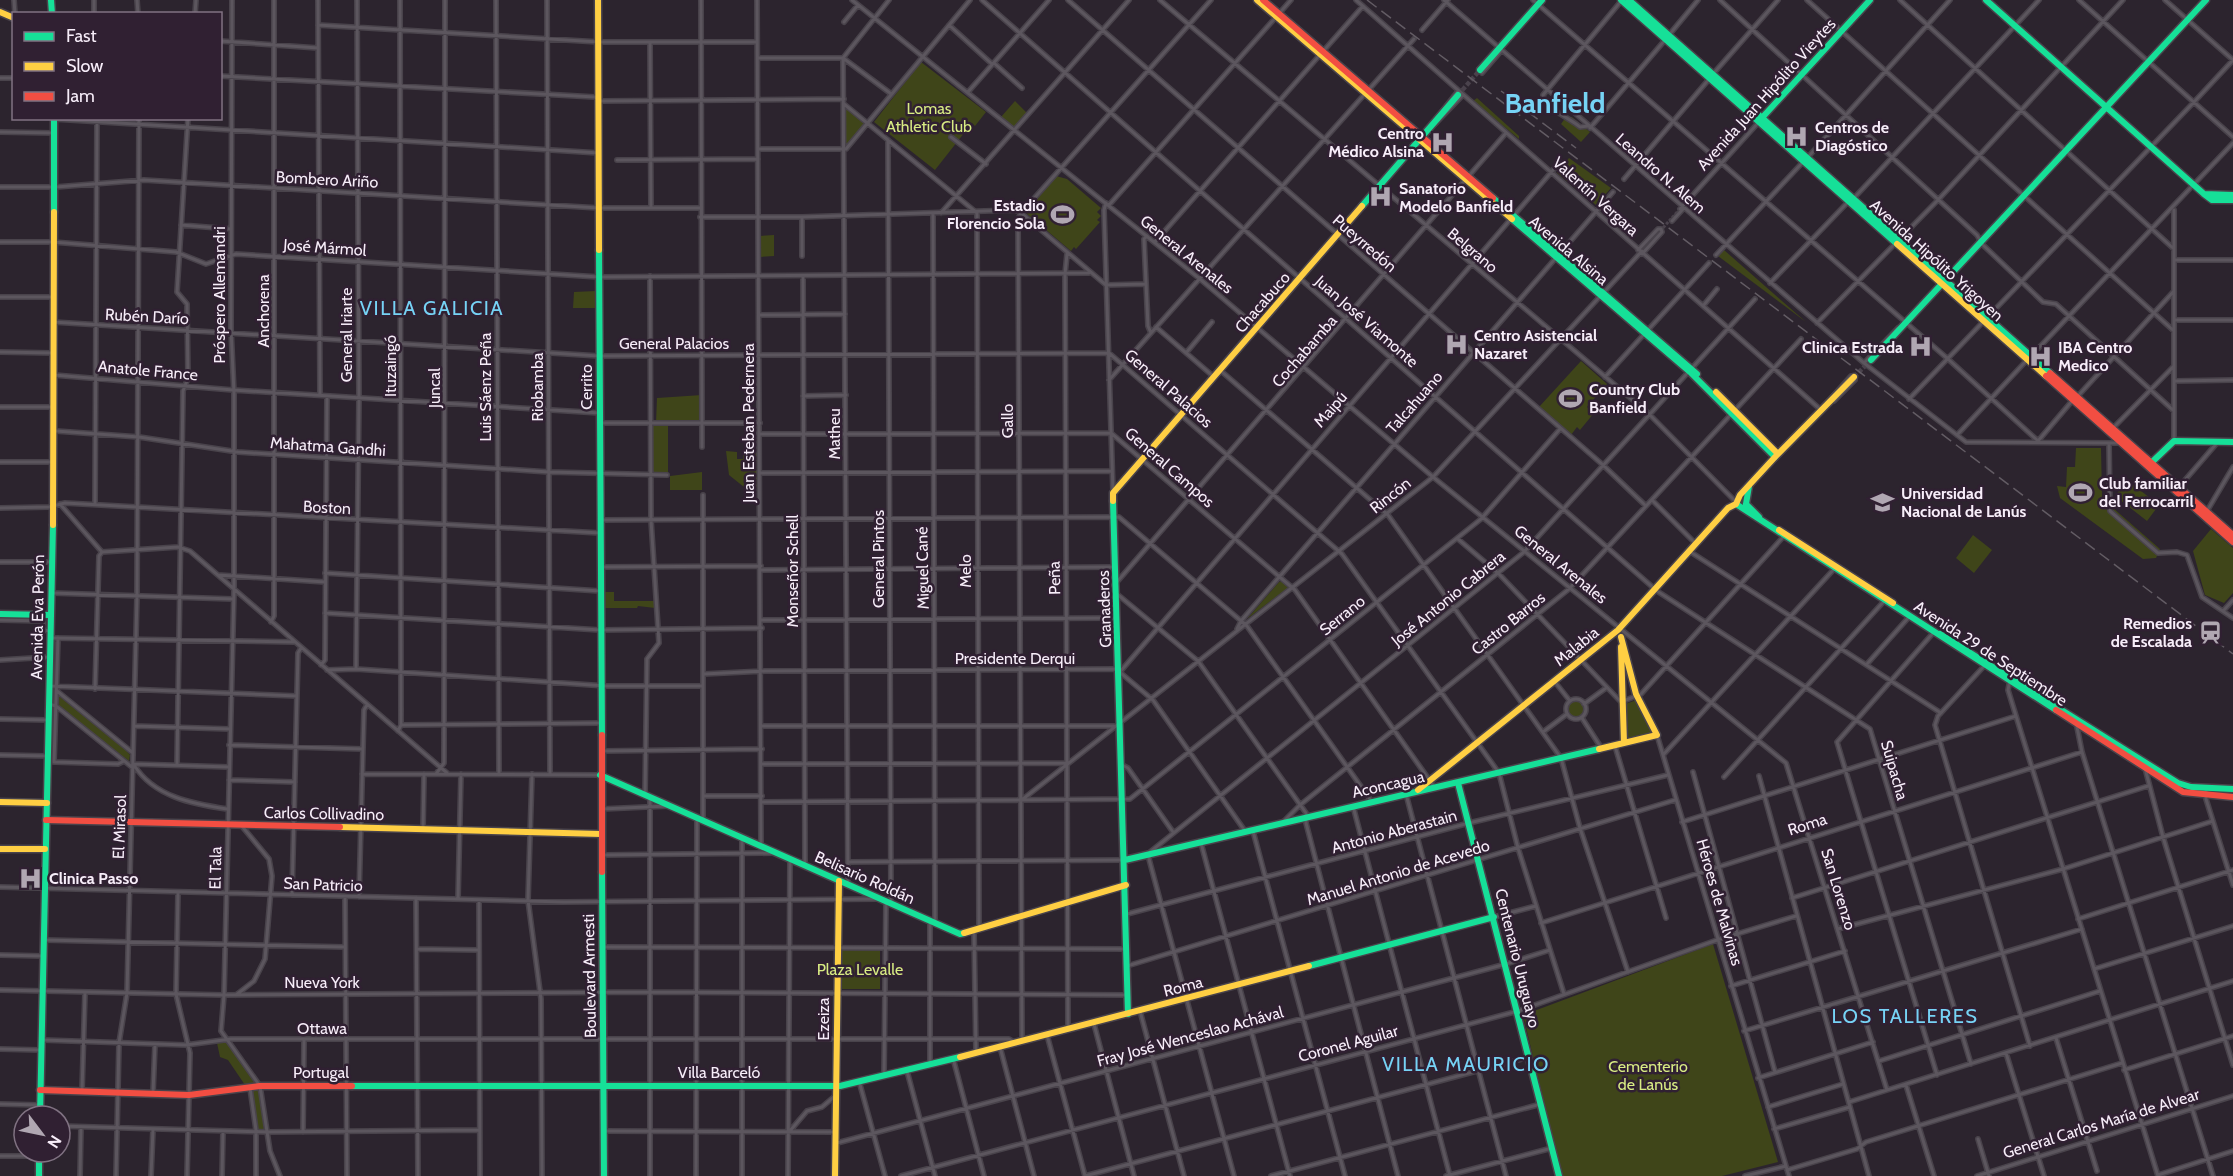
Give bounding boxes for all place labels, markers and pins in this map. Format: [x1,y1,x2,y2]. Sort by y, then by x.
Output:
place label: Centros de Diagóstico [1815,118,1889,155]
hospital icon: Centros de Diagóstico [1784,123,1810,149]
place label: Centro Médico Alsina [1328,124,1424,161]
hospital icon: Centro Médico Alsina [1429,129,1455,155]
place label: Sanatorio Modelo Banfield [1399,179,1513,216]
hospital icon: Sanatorio Modelo Banfield [1368,184,1394,210]
place label: Estadio Florencio Sola [947,196,1045,233]
sports icon: Estadio Florencio Sola [1050,201,1076,227]
place label: Centro Asistencial Nazaret [1474,326,1597,363]
hospital icon: Centro Asistencial Nazaret [1443,331,1469,357]
hospital icon: Clinica Estrada [1908,334,1934,360]
place label: Clinica Estrada [1802,338,1903,357]
place label: IBA Centro Medico [2058,338,2132,375]
hospital icon: IBA Centro Medico [2027,343,2053,369]
place label: Country Club Banfield [1589,380,1680,417]
sports icon: Country Club Banfield [1558,385,1584,411]
place label: Club familiar del Ferrocarril [2099,474,2194,511]
sports icon: Club familiar del Ferrocarril [2068,479,2094,505]
place label: Universidad Nacional de Lanús [1901,484,2027,521]
school or university icon: Universidad Nacional de Lanús [1870,489,1896,515]
place label: Remedios de Escalada [2111,614,2192,651]
station icon: Remedios de Escalada [2197,619,2223,645]
hospital icon: Clinica Passo [18,865,44,891]
place label: Clinica Passo [49,869,138,888]

